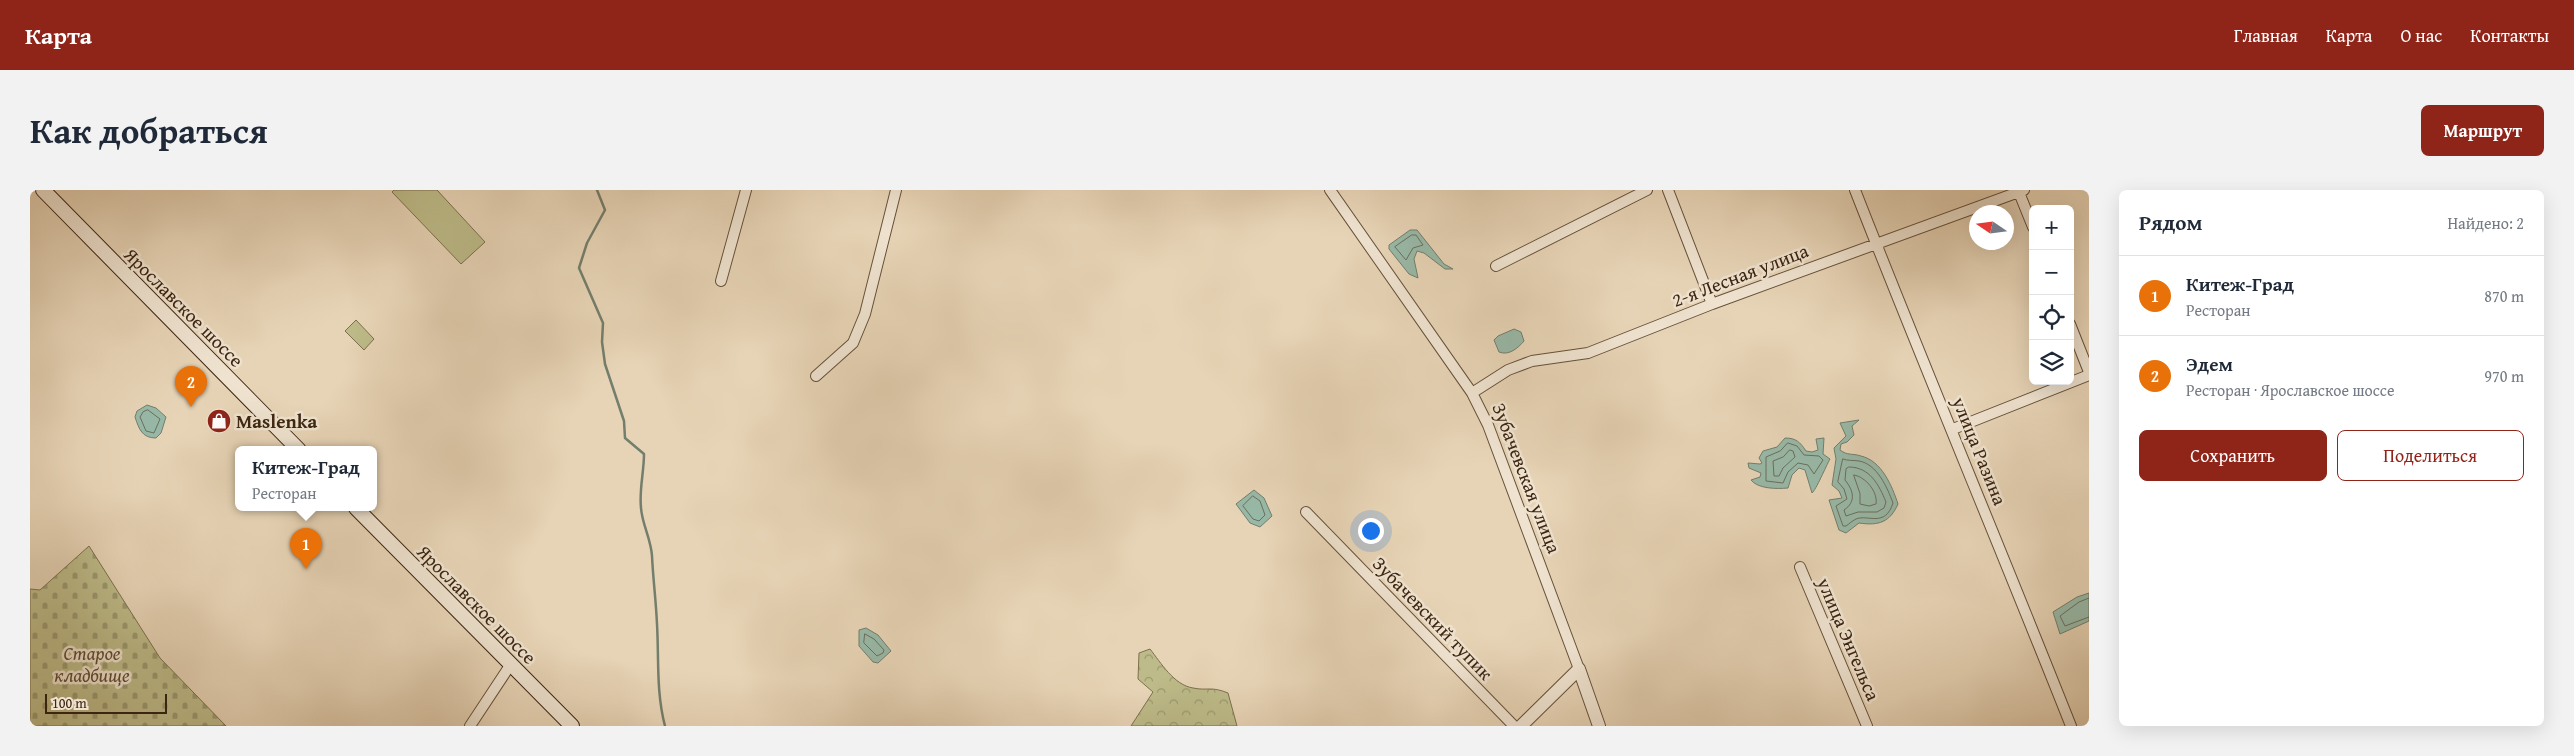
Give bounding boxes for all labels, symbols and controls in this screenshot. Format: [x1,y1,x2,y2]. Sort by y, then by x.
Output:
text: Карта [25,18,92,53]
text: Главная [2234,22,2298,49]
text: Карта [2326,22,2372,49]
text: О нас [2400,22,2442,49]
text: Контакты [2470,22,2549,49]
text: Как добраться [30,105,268,156]
button: Маршрут [2421,105,2544,156]
north arrow [1969,205,2014,250]
map controls [2029,205,2074,385]
button: + [2029,205,2074,250]
text: Рядом [2139,207,2202,238]
text: Найдено: 2 [2447,211,2524,235]
street label: 2-я Лесная улица [1668,236,1812,314]
street label: Ярославское шоссе [117,240,250,373]
button: − [2029,250,2074,295]
text: Китеж-Град [2186,270,2294,298]
text: 1 [2151,284,2159,308]
text: 870 m [2484,284,2524,308]
button: locate [2029,295,2074,340]
text: Ресторан [2186,298,2251,322]
button: layers [2029,340,2074,385]
text: Эдем [2186,350,2233,378]
text: 2 [2151,364,2159,388]
text: 970 m [2484,364,2524,388]
pin: 2 [175,366,207,407]
text: Ресторан · Ярославское шоссе [2186,378,2394,402]
street label: улица Разина [1945,392,2014,509]
street label: Зубачевская улица [1485,399,1569,557]
place label: Maslenka [236,407,317,435]
shop icon: Maslenka [206,408,232,434]
button: Сохранить [2139,430,2327,481]
button: Поделиться [2337,430,2524,481]
popup [235,446,377,511]
text: Китеж-Град [252,453,360,481]
text: Ресторан [252,481,317,505]
your location [1358,518,1384,544]
pin: 1 [290,528,322,569]
street label: Ярославское шоссе [410,537,543,670]
street label: Зубачевский тупик [1366,550,1500,686]
street label: улица Энгельса [1810,572,1888,705]
park label: Старое кладбище [54,639,130,689]
scale bar [45,691,168,714]
text: 100 m [52,693,87,713]

